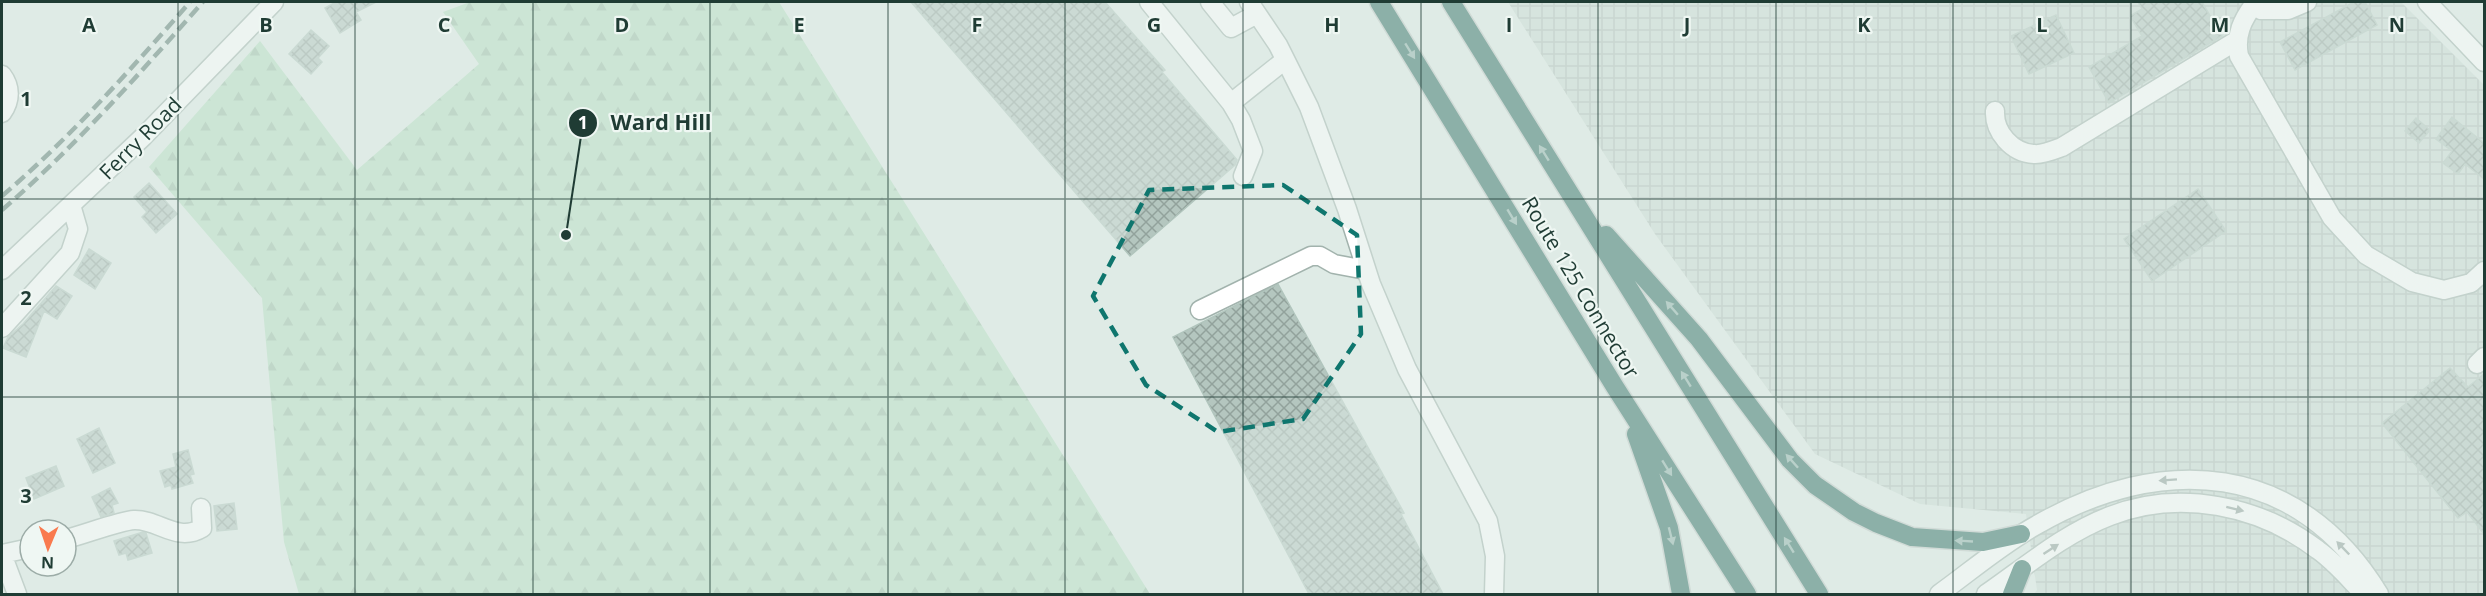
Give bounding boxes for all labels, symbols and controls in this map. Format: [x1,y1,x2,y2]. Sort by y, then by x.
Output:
text: A [82,11,96,38]
text: B [259,11,273,38]
text: C [438,11,451,38]
text: D [615,11,629,38]
text: E [793,11,805,38]
text: F [972,11,982,38]
text: G [1147,11,1161,38]
text: H [1324,11,1340,38]
text: I [1506,11,1512,38]
text: J [1682,11,1690,38]
text: K [1857,11,1871,38]
text: L [2036,11,2048,38]
text: M [2211,11,2229,38]
text: N [2389,11,2405,38]
one-way arrow [1405,43,1416,59]
text: 1 [20,85,32,112]
street label: Ferry Road [93,91,187,185]
callout: Ward Hill [568,103,724,143]
text: Ward Hill [610,106,712,136]
text: 1 [578,110,588,134]
one-way arrow [1538,145,1549,161]
street label: Route 125 Connector [1516,191,1646,383]
one-way arrow [1506,209,1517,226]
text: 2 [20,284,32,311]
one-way arrow [1666,301,1679,316]
one-way arrow [1680,371,1691,387]
one-way arrow [1785,454,1799,469]
one-way arrow [1662,460,1673,476]
one-way arrow [2159,476,2178,485]
text: 3 [20,482,32,509]
one-way arrow [2226,505,2244,515]
north arrow [18,518,78,578]
one-way arrow [1666,527,1676,545]
one-way arrow [1954,536,1973,545]
one-way arrow [1783,537,1794,553]
one-way arrow [2337,542,2351,556]
one-way arrow [2043,543,2059,554]
text: N [41,552,54,574]

